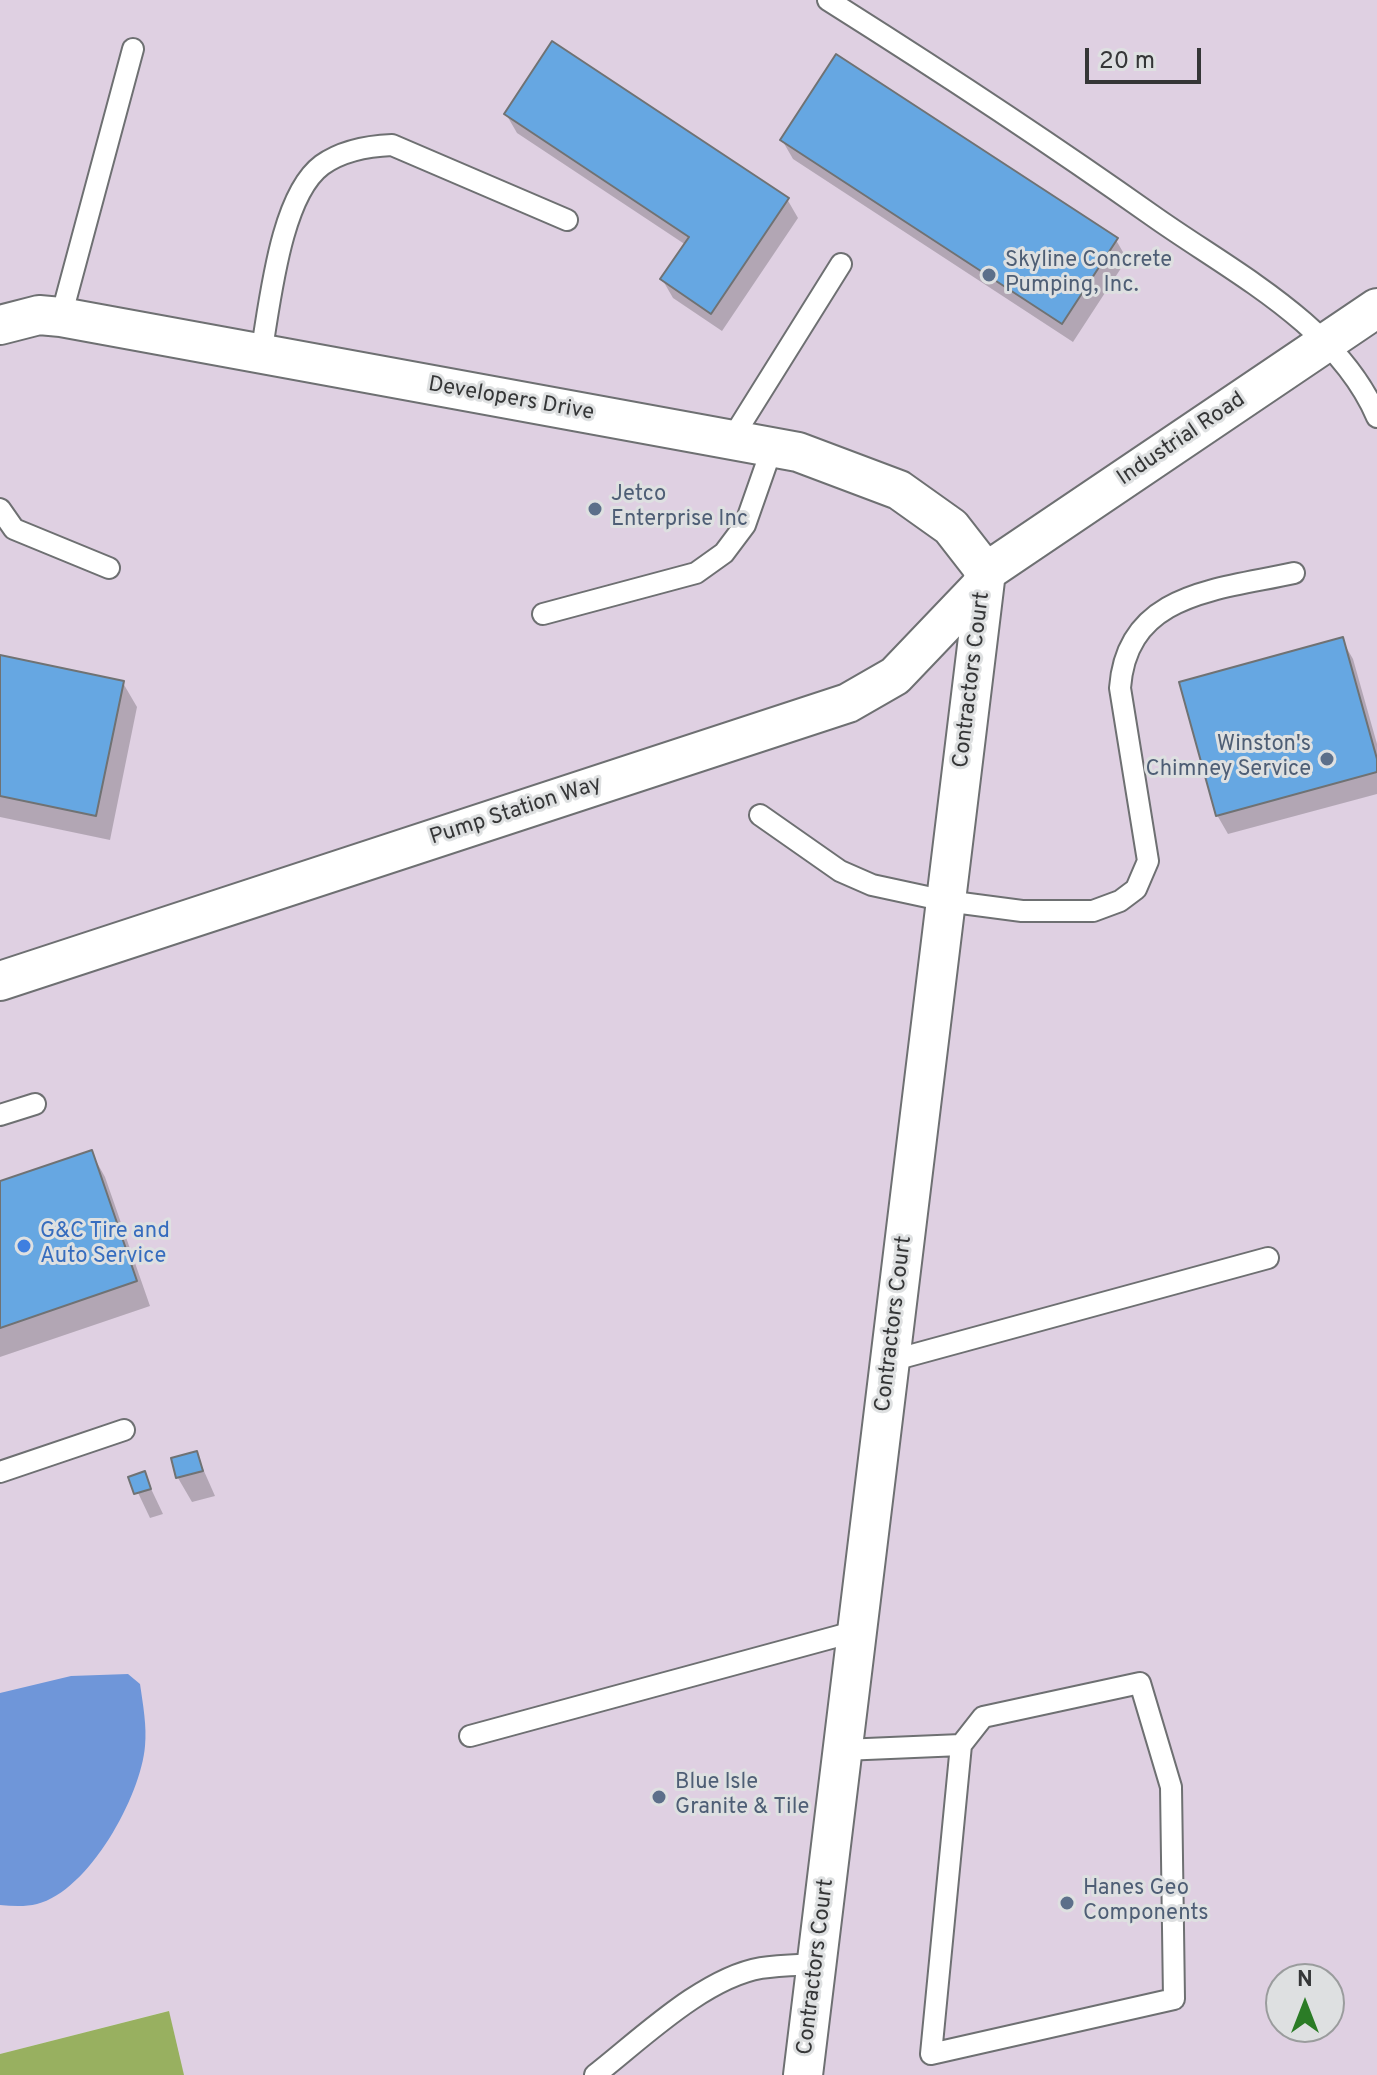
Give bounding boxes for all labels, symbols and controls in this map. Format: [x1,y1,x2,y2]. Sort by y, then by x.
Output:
scale bar [1089,32,1205,82]
text: 20 m [1099,47,1155,77]
place label: Skyline Concrete Pumping, Inc. [1005,249,1172,300]
marker: Skyline Concrete Pumping, Inc. [980,266,998,284]
street label: Developers Drive [426,372,596,428]
street label: Industrial Road [1113,387,1251,493]
place label: Jetco Enterprise Inc [611,483,748,534]
marker: Jetco Enterprise Inc [586,500,604,518]
street label: Contractors Court [949,590,997,770]
place label: Winston's Chimney Service [1145,733,1311,784]
marker: Winston's Chimney Service [1318,750,1336,768]
street label: Pump Station Way [427,772,605,852]
place label: G&C Tire and Auto Service [40,1220,170,1272]
street label: Contractors Court [871,1234,919,1414]
marker: G&C Tire and Auto Service [15,1237,33,1255]
place label: Blue Isle Granite & Tile [675,1771,809,1822]
marker: Blue Isle Granite & Tile [650,1788,668,1806]
street label: Contractors Court [793,1877,841,2057]
place label: Hanes Geo Components [1083,1877,1209,1928]
marker: Hanes Geo Components [1058,1894,1076,1912]
north arrow [1265,1963,1345,2043]
text: N [1297,1967,1313,1994]

